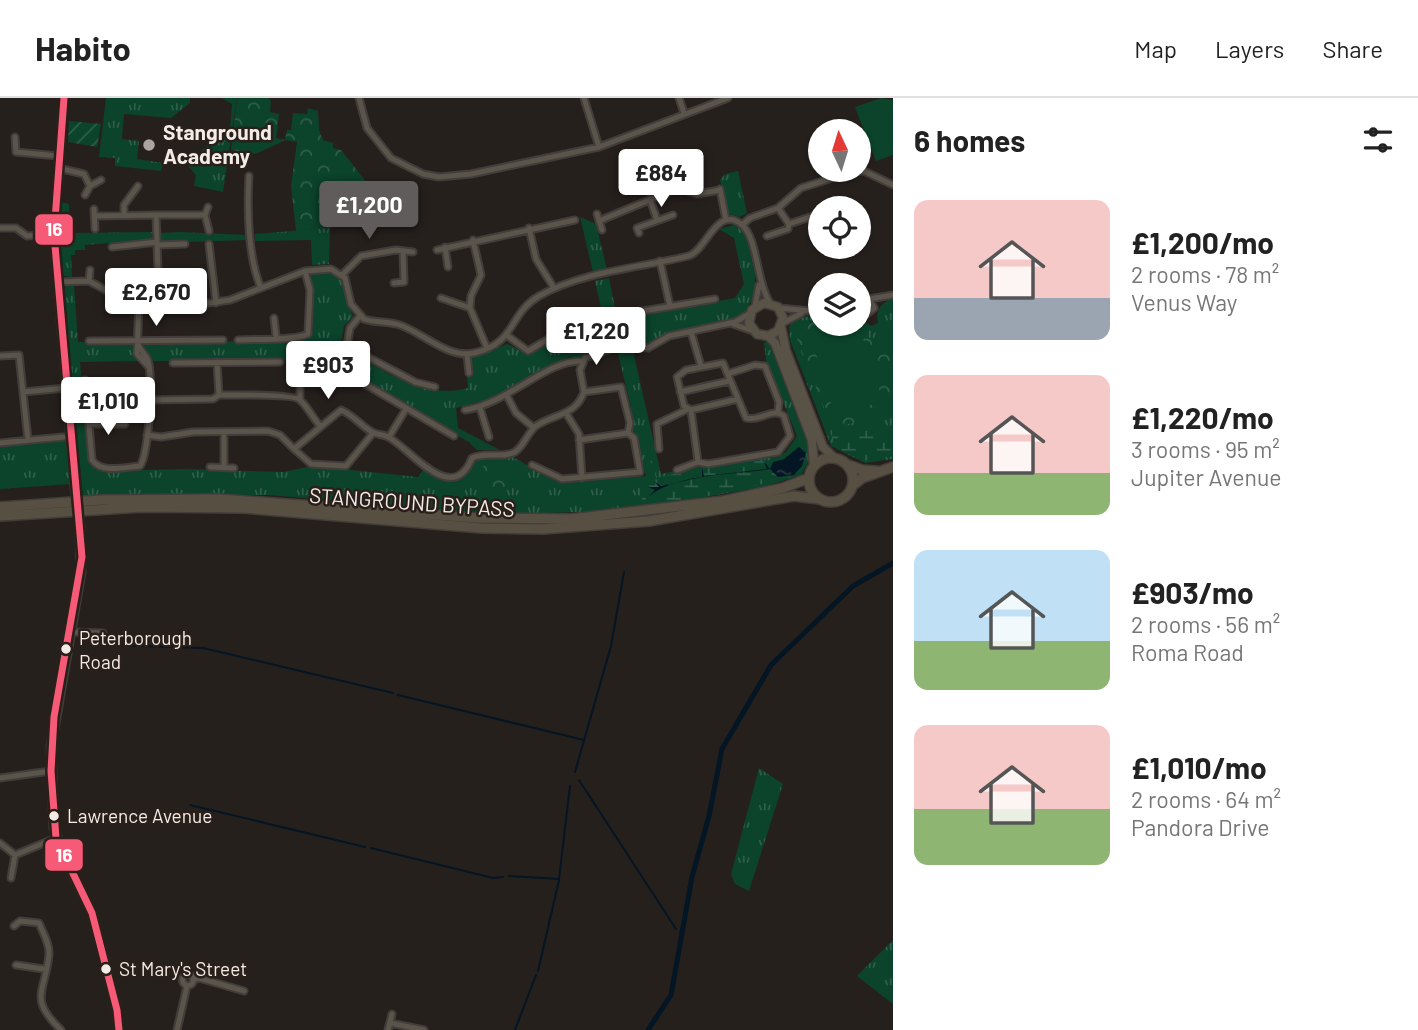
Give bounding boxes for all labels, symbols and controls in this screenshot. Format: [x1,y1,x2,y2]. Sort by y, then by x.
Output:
text: Habito [35,28,131,68]
text: Map [1134,34,1177,63]
text: Layers [1215,34,1284,63]
text: Share [1322,34,1383,63]
place label: Stanground Academy [163,119,272,168]
north arrow [808,119,872,182]
map controls [808,119,871,336]
icon: filters [1359,121,1397,159]
text: 6 homes [914,122,1025,158]
marker: Stanground Academy [141,137,157,153]
pin: £884 [620,150,702,209]
text: £884 [635,158,687,186]
pin: £1,200 [312,181,426,241]
text: £1,200 [335,190,403,218]
button: locate [808,196,871,259]
line badge: 16 [34,213,74,246]
text: 16 [46,217,62,240]
text: £1,200/mo [1131,224,1274,260]
icon: home [970,228,1054,312]
text: 2 rooms · 78 m² [1131,260,1279,288]
pin: £2,670 [99,268,213,328]
button: layers [808,273,871,336]
text: £2,670 [121,277,191,305]
text: Venus Way [1131,288,1237,316]
pin: £1,220 [539,308,653,367]
text: £1,220 [562,316,630,344]
pin: £903 [287,342,369,401]
text: £903 [302,350,354,378]
pin: £1,010 [51,378,165,437]
text: £1,010 [77,386,139,414]
text: £1,220/mo [1131,399,1274,435]
icon: home [970,403,1054,487]
text: 3 rooms · 95 m² [1131,435,1280,463]
text: Jupiter Avenue [1131,463,1282,491]
street label: STANGROUND BYPASS [309,482,516,521]
text: £903/mo [1131,574,1254,610]
icon: home [970,578,1054,662]
text: 2 rooms · 56 m² [1131,610,1280,638]
place label: Peterborough Road [79,626,192,673]
text: Roma Road [1131,638,1244,666]
marker: Peterborough Road [59,642,73,656]
text: £1,010/mo [1131,749,1267,785]
icon: home [970,753,1054,837]
text: 2 rooms · 64 m² [1131,785,1281,813]
place label: Lawrence Avenue [67,804,212,827]
marker: Lawrence Avenue [47,809,61,823]
text: Pandora Drive [1131,813,1270,841]
line badge: 16 [44,838,84,872]
text: 16 [56,843,72,866]
place label: St Mary's Street [119,957,247,980]
marker: St Mary's Street [99,962,113,976]

